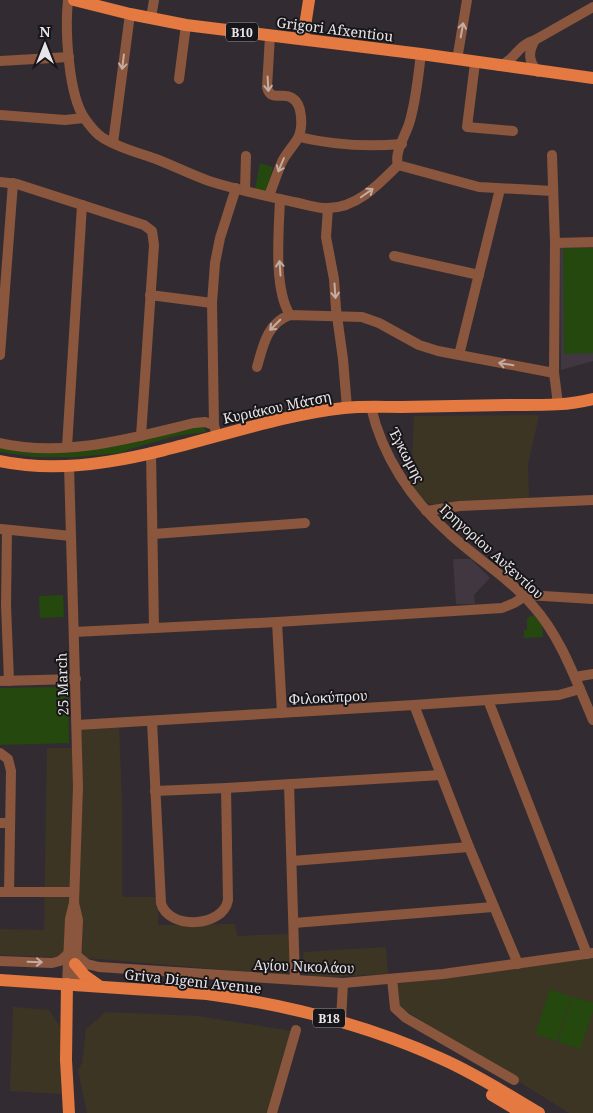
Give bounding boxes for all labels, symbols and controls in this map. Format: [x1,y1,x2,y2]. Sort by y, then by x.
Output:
street label: Grigori Afxentiou [276,12,395,46]
north arrow [20,20,70,70]
text: N [39,22,51,41]
road number: B10 [226,22,258,42]
one-way arrow [457,22,467,38]
one-way arrow [118,54,128,70]
one-way arrow [264,76,273,92]
one-way arrow [276,157,286,172]
one-way arrow [359,188,373,198]
one-way arrow [275,260,284,276]
one-way arrow [331,283,340,299]
one-way arrow [269,319,281,331]
one-way arrow [499,358,515,368]
street label: Κυριάκου Μάτση [221,386,333,428]
street label: Έγκωμης [384,423,430,486]
street label: Γρηγορίου Αυξεντίου [436,499,548,603]
street label: 25 March [51,652,73,716]
street label: Φιλοκύπρου [288,685,368,709]
street label: Αγίου Νικολάου [253,955,355,977]
one-way arrow [27,958,43,967]
street label: Griva Digeni Avenue [124,964,262,998]
road number: B18 [313,1008,345,1028]

